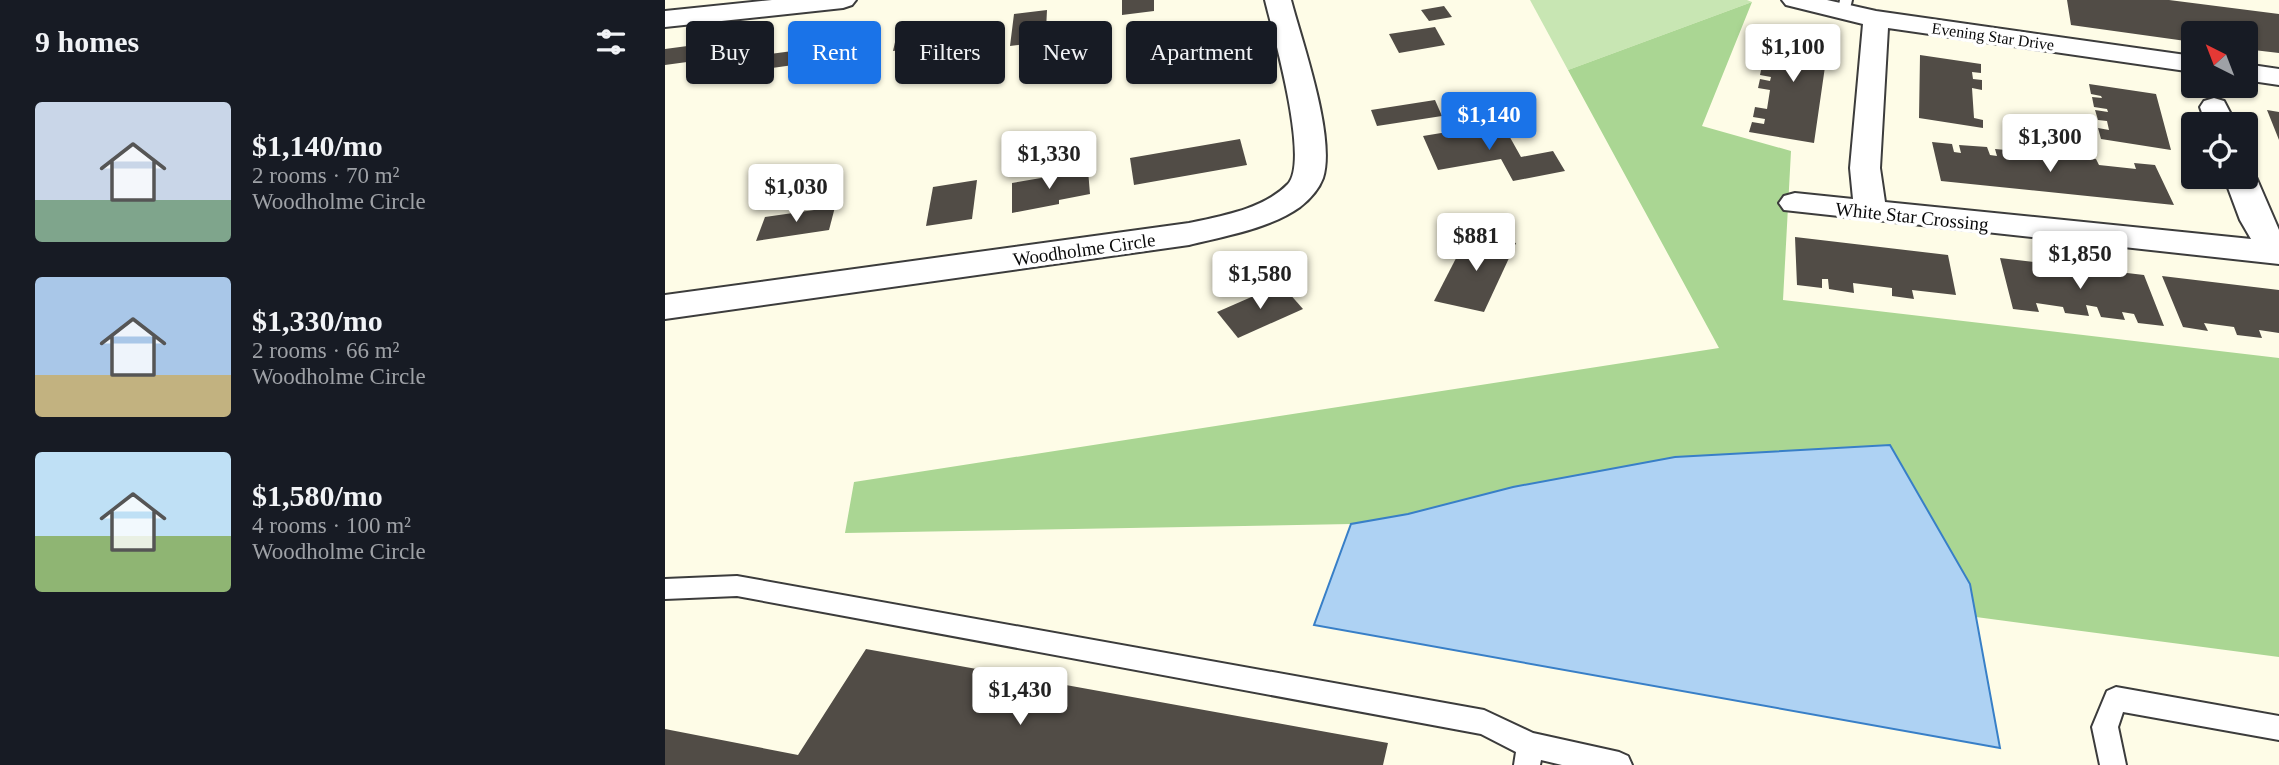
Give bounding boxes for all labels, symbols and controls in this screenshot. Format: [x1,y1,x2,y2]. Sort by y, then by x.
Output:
street label: Evening Star Drive [1930,19,2055,54]
chip: Buy [686,21,774,84]
chip: Rent [788,21,881,84]
chip: Filters [895,21,1005,84]
chip: New [1019,21,1112,84]
chip: Apartment [1126,21,1277,84]
north arrow [2181,21,2257,98]
map controls [2181,21,2258,189]
icon: filters [592,23,630,61]
pin: $1,100 [1736,24,1850,84]
text: 9 homes [35,25,139,58]
text: $1,100 [1761,34,1825,59]
pin: $1,140 [1432,92,1546,152]
text: $1,140 [1457,102,1521,127]
button: locate [2181,112,2258,189]
pin: $1,300 [1993,114,2107,174]
text: $1,300 [2018,124,2082,149]
text: $1,140/mo [252,129,383,162]
icon: home [91,130,175,214]
pin: $1,330 [992,132,1106,191]
text: $1,330 [1017,141,1081,166]
text: 2 rooms · 70 m² [252,163,399,188]
pin: $1,030 [739,164,853,224]
text: $1,030 [764,174,828,199]
text: Woodholme Circle [252,189,426,214]
street label: White Star Crossing [1834,198,1990,235]
pin: $881 [1435,214,1517,273]
text: $881 [1453,223,1499,248]
street label: Woodholme Circle [1012,229,1157,270]
pin: $1,850 [2023,232,2137,291]
text: $1,850 [2048,241,2112,266]
pin: $1,580 [1203,252,1317,311]
text: $1,580 [1228,261,1292,286]
text: $1,330/mo [252,304,383,337]
icon: home [91,305,175,389]
text: 2 rooms · 66 m² [252,338,399,363]
text: Woodholme Circle [252,364,426,389]
text: $1,580/mo [252,479,383,512]
icon: home [91,480,175,564]
text: 4 rooms · 100 m² [252,513,411,538]
text: Woodholme Circle [252,539,426,564]
pin: $1,430 [963,668,1077,727]
text: $1,430 [988,677,1052,702]

